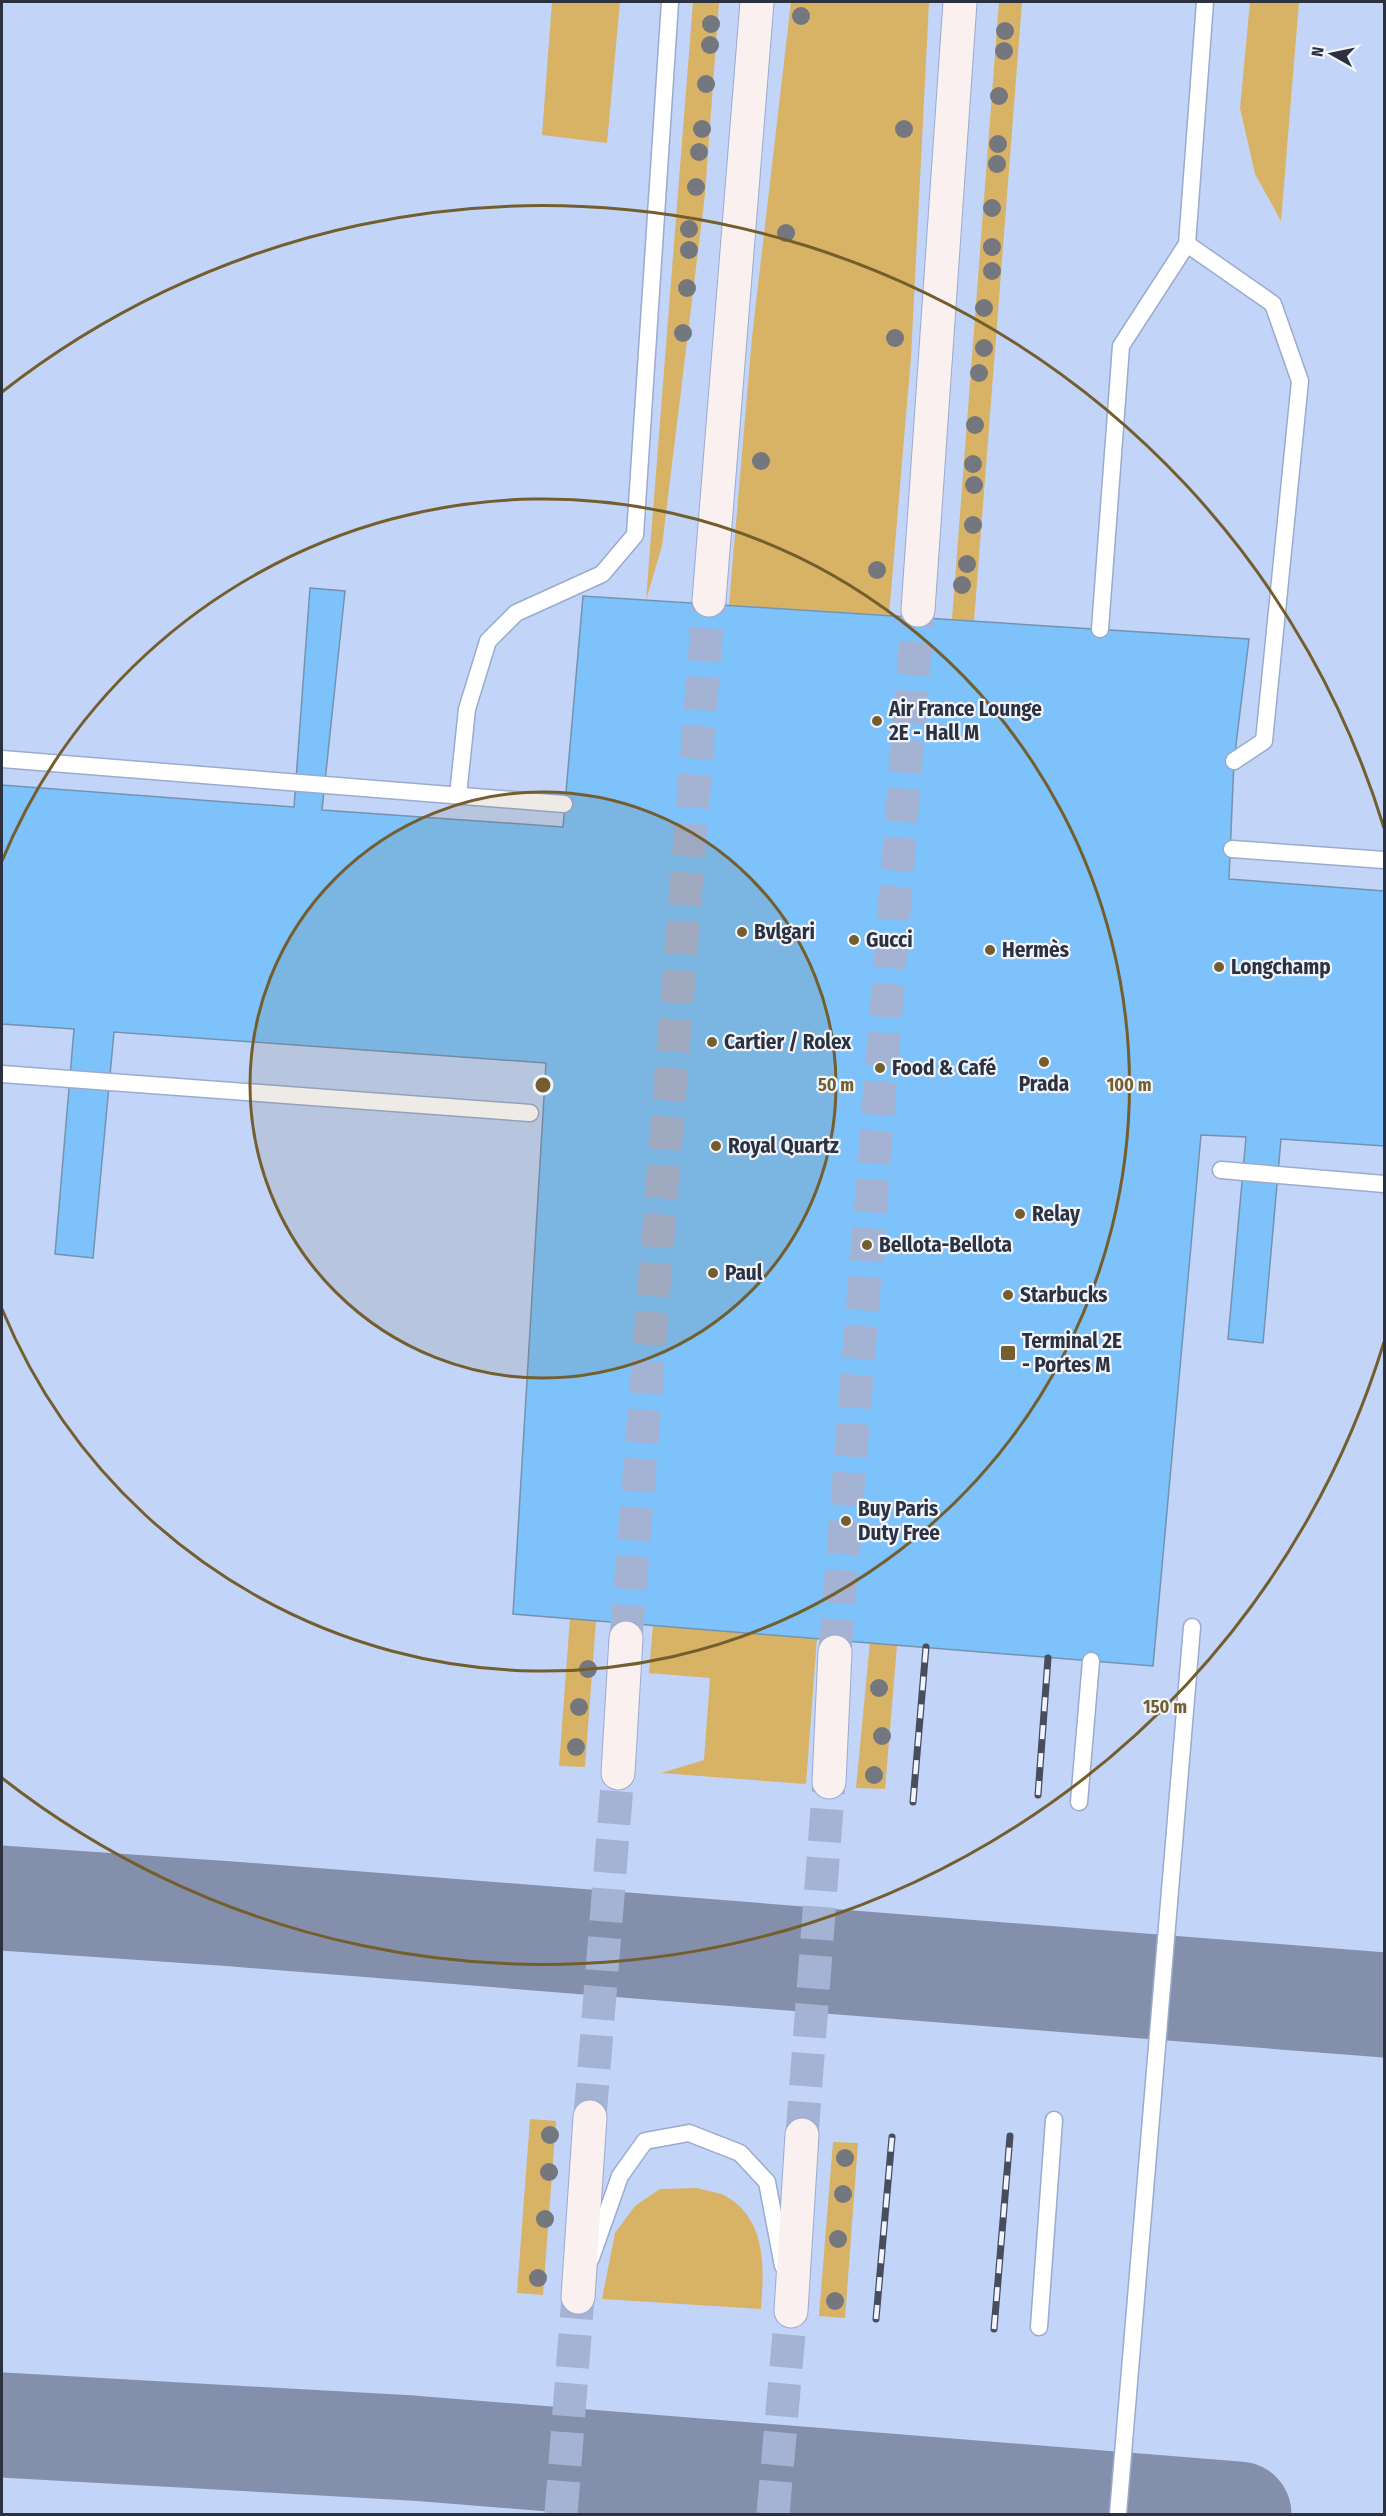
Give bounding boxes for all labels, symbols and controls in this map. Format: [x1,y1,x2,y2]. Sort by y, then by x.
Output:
north arrow [1302,24,1362,84]
text: N [1308,46,1328,58]
place label: Air France Lounge 2E - Hall M [888,696,1042,746]
marker: Air France Lounge 2E - Hall M [870,714,884,728]
place label: Bvlgari [754,919,815,945]
marker: Bvlgari [735,925,749,939]
place label: Gucci [866,927,913,953]
marker: Gucci [847,933,861,947]
place label: Hermès [1002,937,1069,963]
marker: Hermès [983,943,997,957]
place label: Longchamp [1231,954,1331,980]
marker: Longchamp [1212,960,1226,974]
place label: Cartier / Rolex [724,1029,852,1055]
marker: Cartier / Rolex [705,1035,719,1049]
place label: Food & Café [892,1055,997,1081]
marker: Prada [1037,1055,1051,1069]
marker: Food & Café [873,1061,887,1075]
place label: Prada [1019,1071,1069,1097]
text: 50 m [818,1074,854,1096]
text: 100 m [1107,1074,1151,1096]
centre of rings [533,1075,553,1095]
place label: Royal Quartz [728,1133,839,1159]
marker: Royal Quartz [709,1139,723,1153]
place label: Relay [1032,1201,1081,1227]
marker: Relay [1013,1207,1027,1221]
place label: Bellota-Bellota [879,1232,1012,1258]
marker: Bellota-Bellota [860,1238,874,1252]
place label: Paul [725,1260,763,1286]
marker: Paul [706,1266,720,1280]
place label: Starbucks [1020,1282,1107,1308]
marker: Starbucks [1001,1288,1015,1302]
place label: Terminal 2E - Portes M [1022,1328,1122,1378]
marker: Terminal 2E - Portes M [999,1344,1017,1362]
place label: Buy Paris Duty Free [858,1496,940,1546]
marker: Buy Paris Duty Free [839,1514,853,1528]
text: 150 m [1143,1696,1187,1718]

